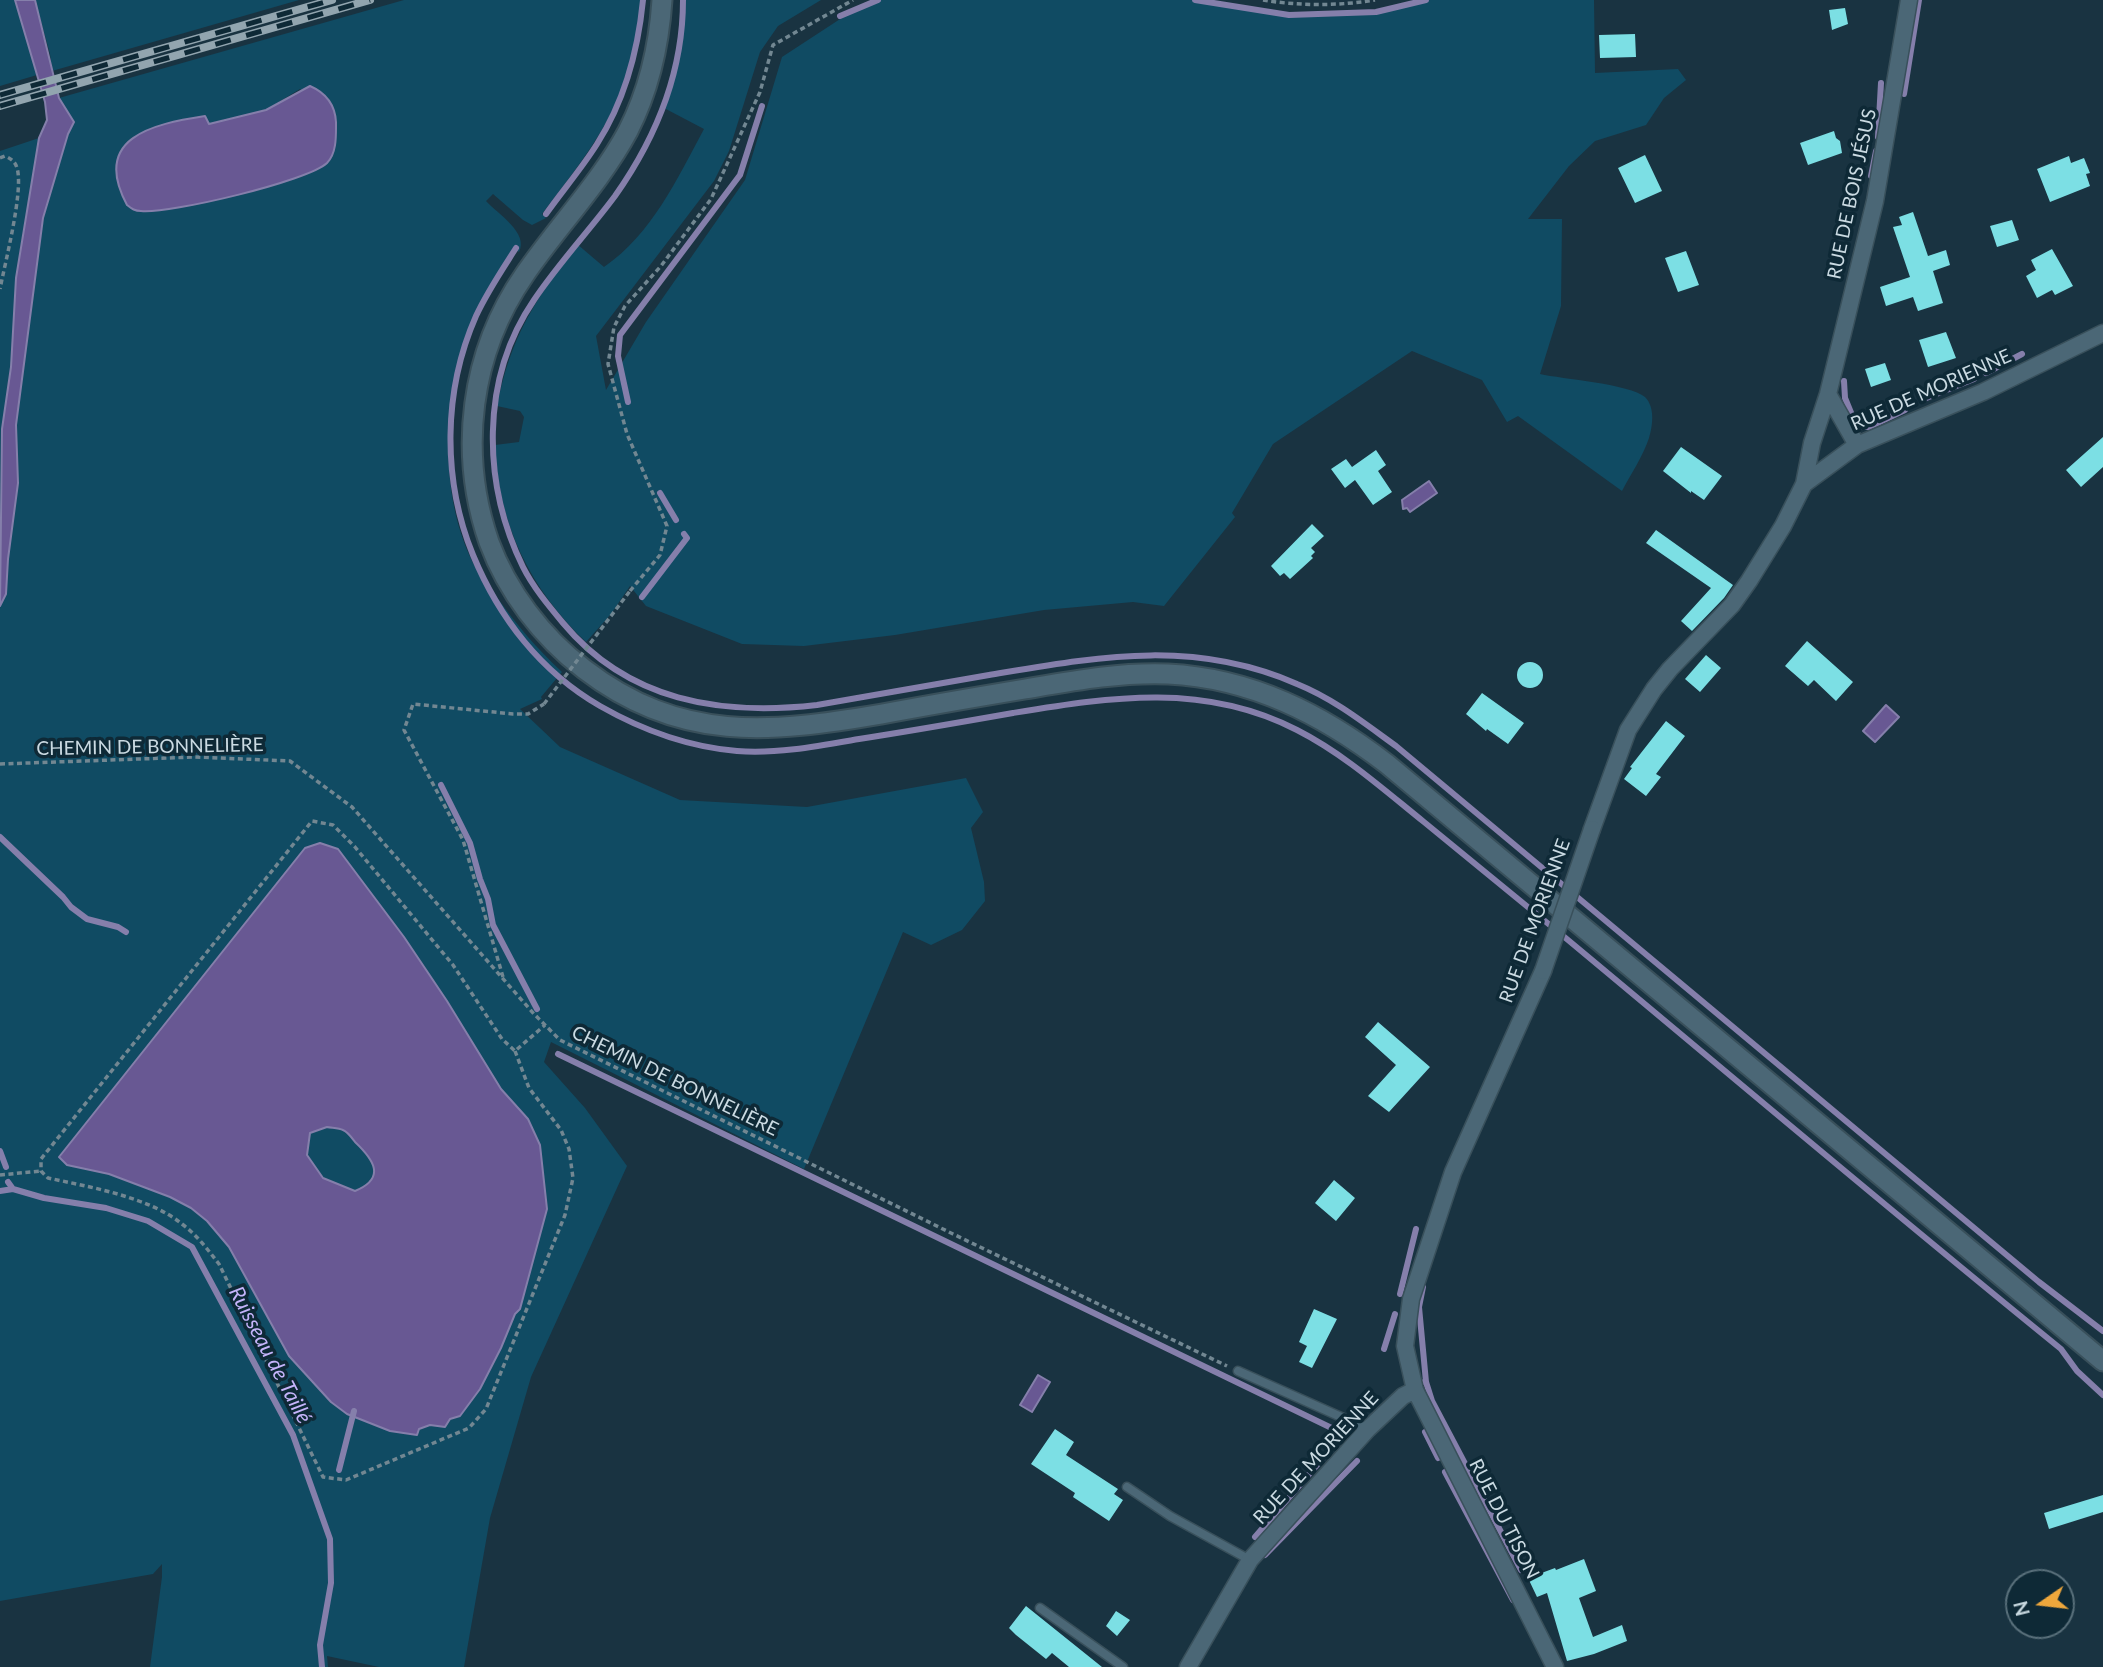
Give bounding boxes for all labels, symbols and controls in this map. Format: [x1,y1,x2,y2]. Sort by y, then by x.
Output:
street label: RUE DE BOIS JÉSUS [1823,107,1881,281]
street label: RUE DE MORIENNE [1847,344,2015,436]
street label: CHEMIN DE BONNELIÈRE [36,734,264,760]
street label: RUE DE MORIENNE [1495,836,1575,1006]
street label: CHEMIN DE BONNELIÈRE [568,1021,782,1141]
water label: Ruisseau de Taillé [223,1282,317,1428]
street label: RUE DE MORIENNE [1249,1387,1383,1529]
street label: RUE DU TISON [1464,1455,1544,1583]
north arrow [2005,1569,2075,1639]
text: N [2008,1599,2034,1619]

